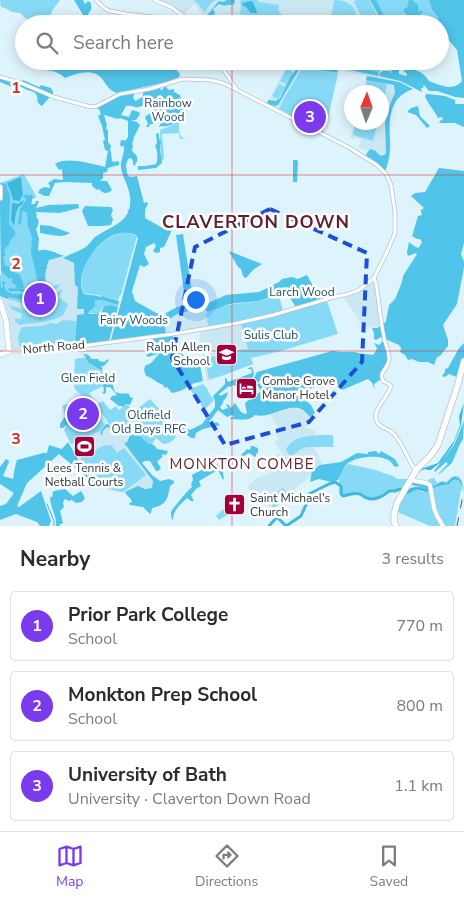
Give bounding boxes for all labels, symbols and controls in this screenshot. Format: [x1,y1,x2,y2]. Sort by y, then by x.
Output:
search box [15,15,449,70]
icon: search [33,29,61,57]
text: Search here [73,30,174,56]
text: 1 [11,77,21,99]
north arrow [344,85,389,130]
park label: Rainbow Wood [144,95,192,125]
pin: 3 [294,98,326,136]
district label: CLAVERTON DOWN [162,210,350,234]
text: 2 [11,253,21,275]
pin: 1 [24,280,56,318]
park label: Larch Wood [269,284,335,300]
your location [183,287,209,313]
park label: Fairy Woods [100,312,168,328]
park label: Sulis Club [244,327,298,343]
street label: North Road [22,336,86,358]
place label: Ralph Allen School [146,339,210,369]
school or university icon: Ralph Allen School [214,342,238,366]
park label: Glen Field [61,370,115,386]
place label: Combe Grove Manor Hotel [262,373,335,403]
hotel icon: Combe Grove Manor Hotel [234,376,258,400]
pin: 2 [67,395,99,433]
park label: Oldfield Old Boys RFC [112,407,186,437]
text: 3 [11,428,21,450]
sports icon: Lees Tennis & Netball Courts [72,435,96,459]
district label: MONKTON COMBE [169,454,315,474]
place label: Lees Tennis & Netball Courts [45,460,124,490]
place label: Saint Michael's Church [250,490,331,520]
church icon: Saint Michael's Church [222,493,246,517]
text: Nearby [20,545,90,573]
text: 3 results [382,548,444,570]
text: Prior Park College [68,602,228,628]
text: 1 [32,615,42,637]
text: 770 m [396,615,443,637]
text: School [68,628,117,650]
text: Monkton Prep School [68,682,257,708]
text: 2 [32,695,42,717]
text: 800 m [396,695,443,717]
text: School [68,708,117,730]
text: University of Bath [68,762,227,788]
text: 3 [32,775,42,797]
text: 1.1 km [394,775,443,797]
text: University · Claverton Down Road [68,788,311,810]
tab: Map [56,842,84,891]
tab: Directions [195,842,258,891]
tab: Saved [370,842,408,891]

